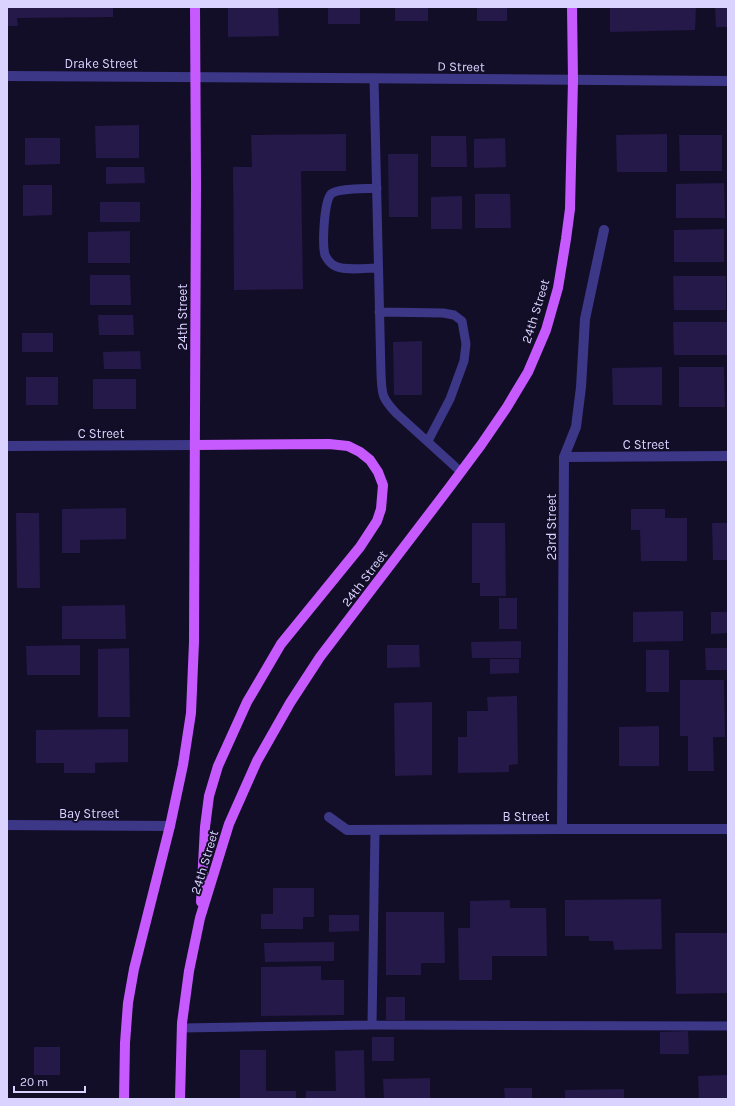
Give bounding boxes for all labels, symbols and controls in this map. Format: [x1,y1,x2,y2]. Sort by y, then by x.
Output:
street label: Drake Street [64,56,138,71]
street label: D Street [437,59,485,74]
street label: 24th Street [519,277,552,345]
street label: 24th Street [175,284,190,350]
street label: C Street [78,426,124,441]
street label: C Street [623,437,669,452]
street label: 23rd Street [544,494,559,560]
street label: 24th Street [338,547,390,609]
street label: Bay Street [59,806,119,821]
street label: B Street [503,809,550,824]
street label: 24th Street [188,828,221,896]
scale bar [14,1068,85,1094]
text: 20 m [20,1075,48,1089]

